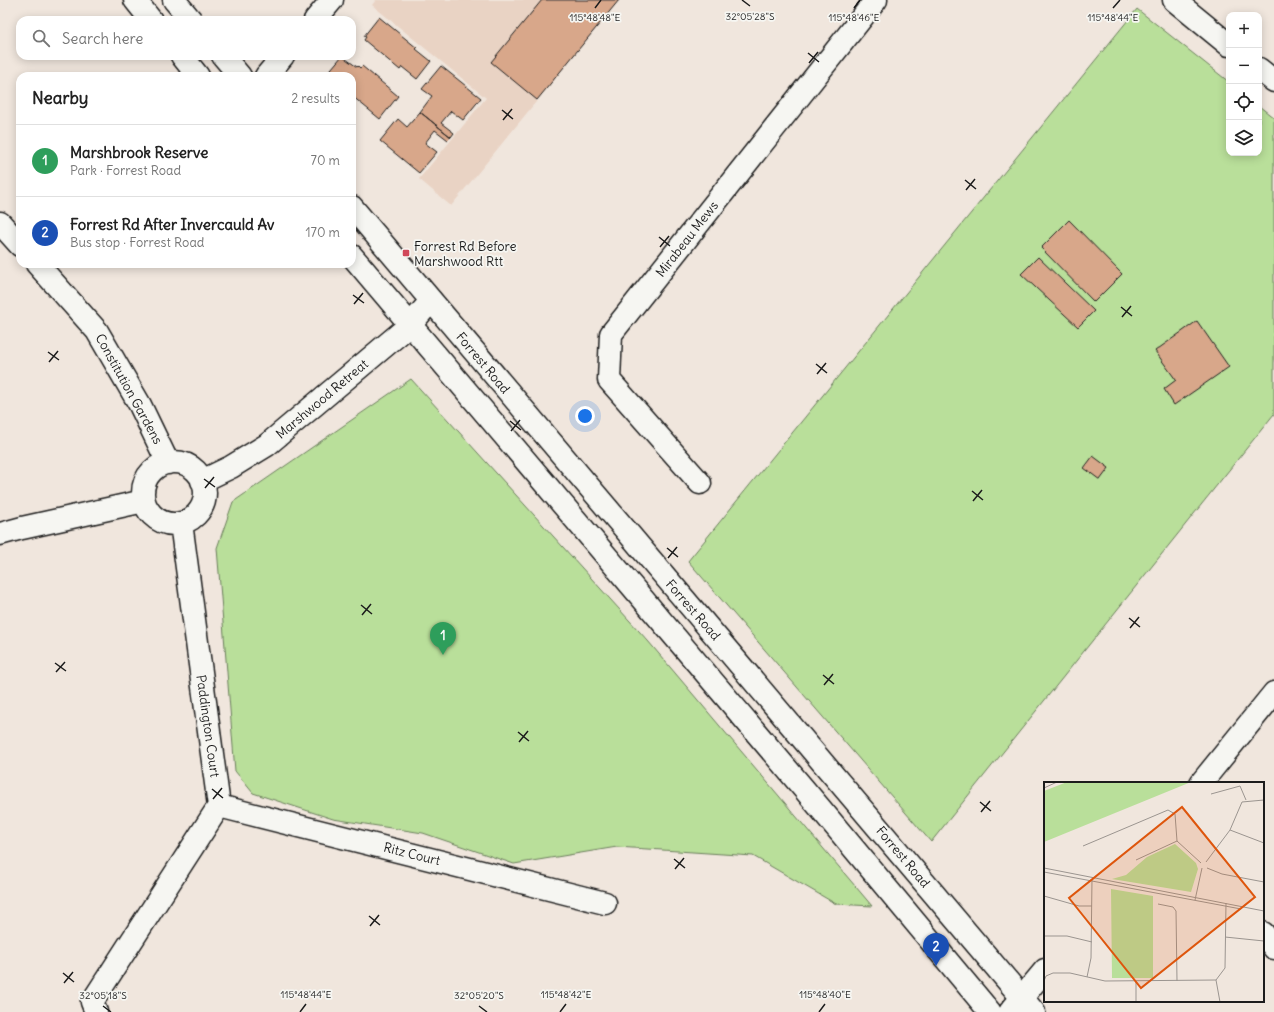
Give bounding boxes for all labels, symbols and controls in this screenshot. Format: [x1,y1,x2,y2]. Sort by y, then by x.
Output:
text: 32°05'28"S [726,10,775,23]
text: 115°48'48"E [570,11,621,24]
text: 115°48'46"E [829,11,880,24]
text: 115°48'44"E [1088,11,1139,24]
map controls [1226,12,1262,156]
button: + [1226,12,1262,48]
search box [16,16,356,60]
icon: search [30,27,52,49]
text: Search here [62,29,143,48]
button: − [1226,48,1262,84]
button: locate [1226,84,1262,120]
text: Nearby [32,87,88,109]
text: 2 results [291,90,340,107]
button: layers [1226,120,1262,156]
text: Marshbrook Reserve [70,143,208,162]
text: 1 [42,152,48,169]
text: 70 m [311,152,340,169]
text: Park · Forrest Road [70,162,181,179]
street label: Mirabeau Mews [652,198,722,280]
text: Forrest Rd After Invercauld Av [70,215,274,234]
text: 2 [41,224,49,241]
text: 170 m [305,224,340,241]
text: Bus stop · Forrest Road [70,234,204,251]
place label: Forrest Rd Before Marshwood Rtt [414,238,517,270]
marker: Forrest Rd Before Marshwood Rtt [401,248,411,258]
street label: Forrest Road [452,329,514,398]
street label: Constitution Gardens [92,331,166,447]
street label: Marshwood Retreat [272,355,372,443]
your location [575,406,595,426]
street label: Forrest Road [662,576,724,644]
pin: 1 [430,622,456,655]
street label: Paddington Court [192,674,224,779]
inset map [1044,782,1264,1002]
street label: Forrest Road [872,823,934,892]
street label: Ritz Court [382,839,443,869]
pin: 2 [923,933,949,966]
text: 115°48'44"E [281,988,332,1001]
text: 115°48'42"E [541,988,591,1001]
text: 115°48'40"E [799,988,851,1001]
text: 32°05'18"S [79,989,127,1002]
text: 32°05'20"S [454,989,504,1002]

